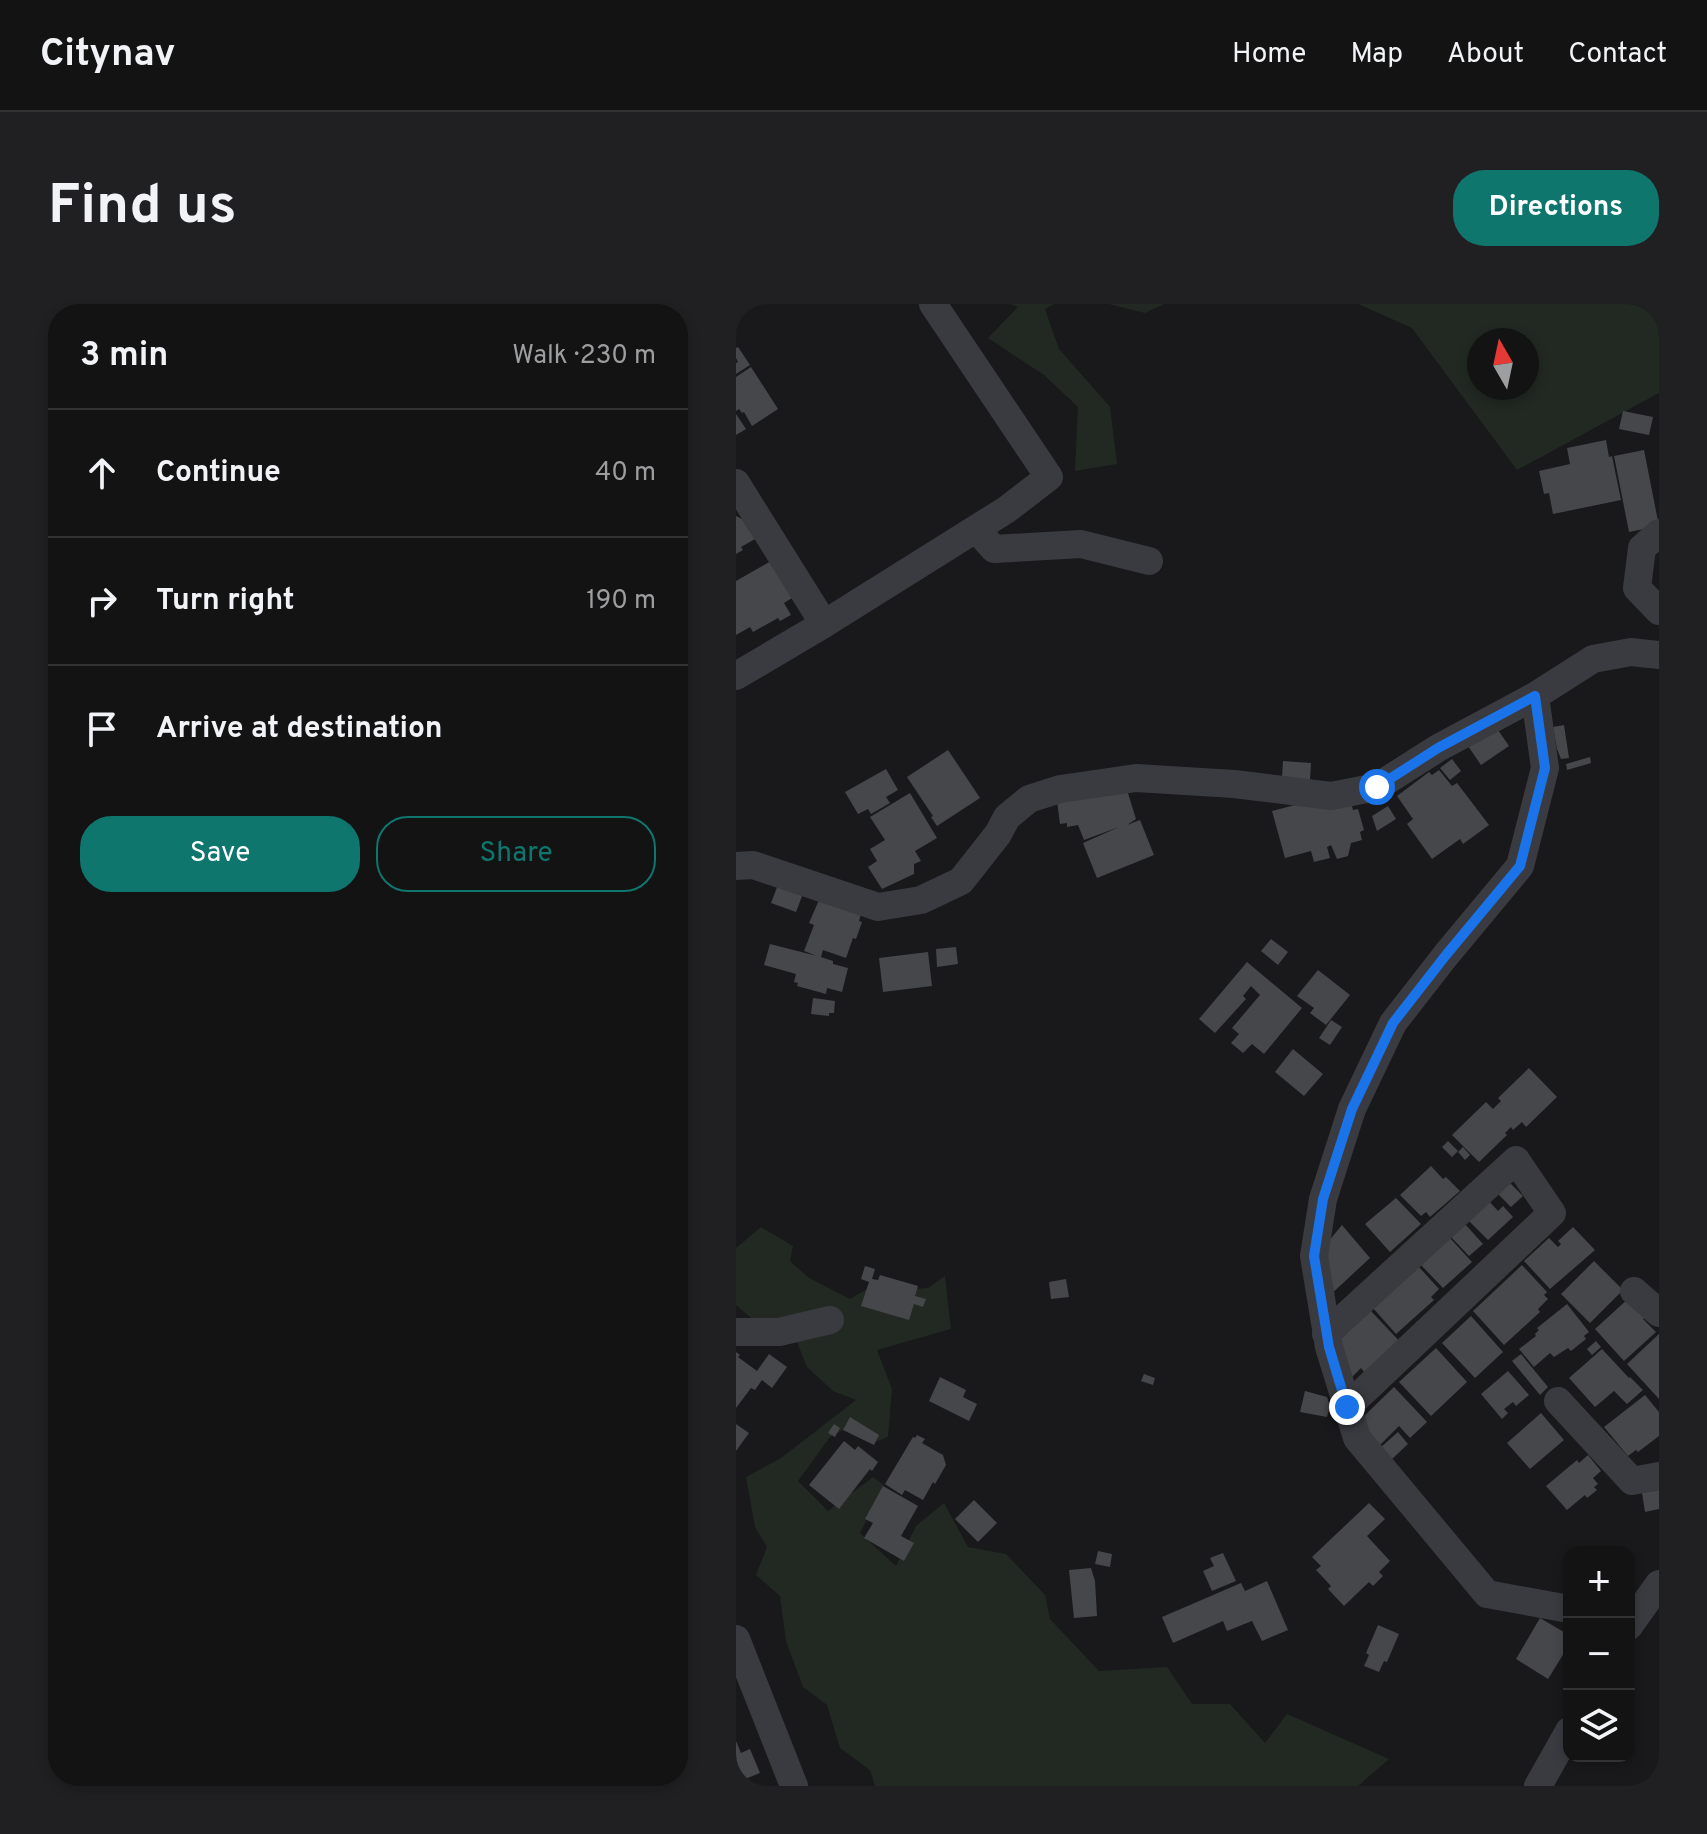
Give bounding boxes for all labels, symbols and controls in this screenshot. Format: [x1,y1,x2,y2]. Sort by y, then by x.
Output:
text: Citynav [40,31,176,80]
text: Home [1232,37,1306,73]
text: Map [1350,37,1403,73]
text: About [1447,37,1524,73]
text: Contact [1568,37,1667,73]
button: Directions [1453,170,1659,246]
text: Find us [48,173,237,243]
north arrow [1467,328,1539,400]
text: 3 min [80,335,168,378]
text: Walk · 230 m [512,340,656,373]
icon: ahead [80,451,124,495]
text: Continue [156,455,281,492]
text: 40 m [595,457,656,490]
icon: right [80,579,124,623]
text: Turn right [156,583,294,620]
text: 190 m [586,585,656,618]
icon: arrive [80,707,124,751]
text: Arrive at destination [156,711,442,748]
route start [1359,769,1395,805]
button: Save [80,816,360,892]
button: Share [376,816,656,892]
route end [1329,1389,1365,1425]
map controls [1563,1546,1635,1762]
button: + [1563,1546,1635,1618]
button: − [1563,1618,1635,1690]
button: layers [1563,1690,1635,1762]

